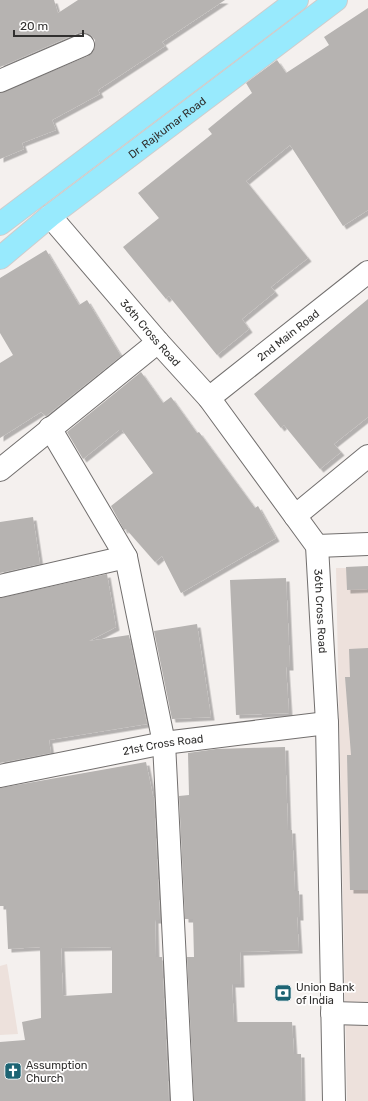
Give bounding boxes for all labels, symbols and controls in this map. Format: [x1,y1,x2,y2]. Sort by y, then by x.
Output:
scale bar [14,12,83,38]
text: 20 m [20,19,48,33]
street label: Dr. Rajkumar Road [126,95,209,161]
street label: 36th Cross Road [117,297,183,369]
street label: 2nd Main Road [255,307,322,364]
street label: 36th Cross Road [311,568,329,654]
street label: 21st Cross Road [122,732,204,758]
place label: Union Bank of India [296,981,355,1007]
bank icon: Union Bank of India [273,983,293,1003]
place label: Assumption Church [26,1059,87,1085]
church icon: Assumption Church [3,1061,23,1081]

